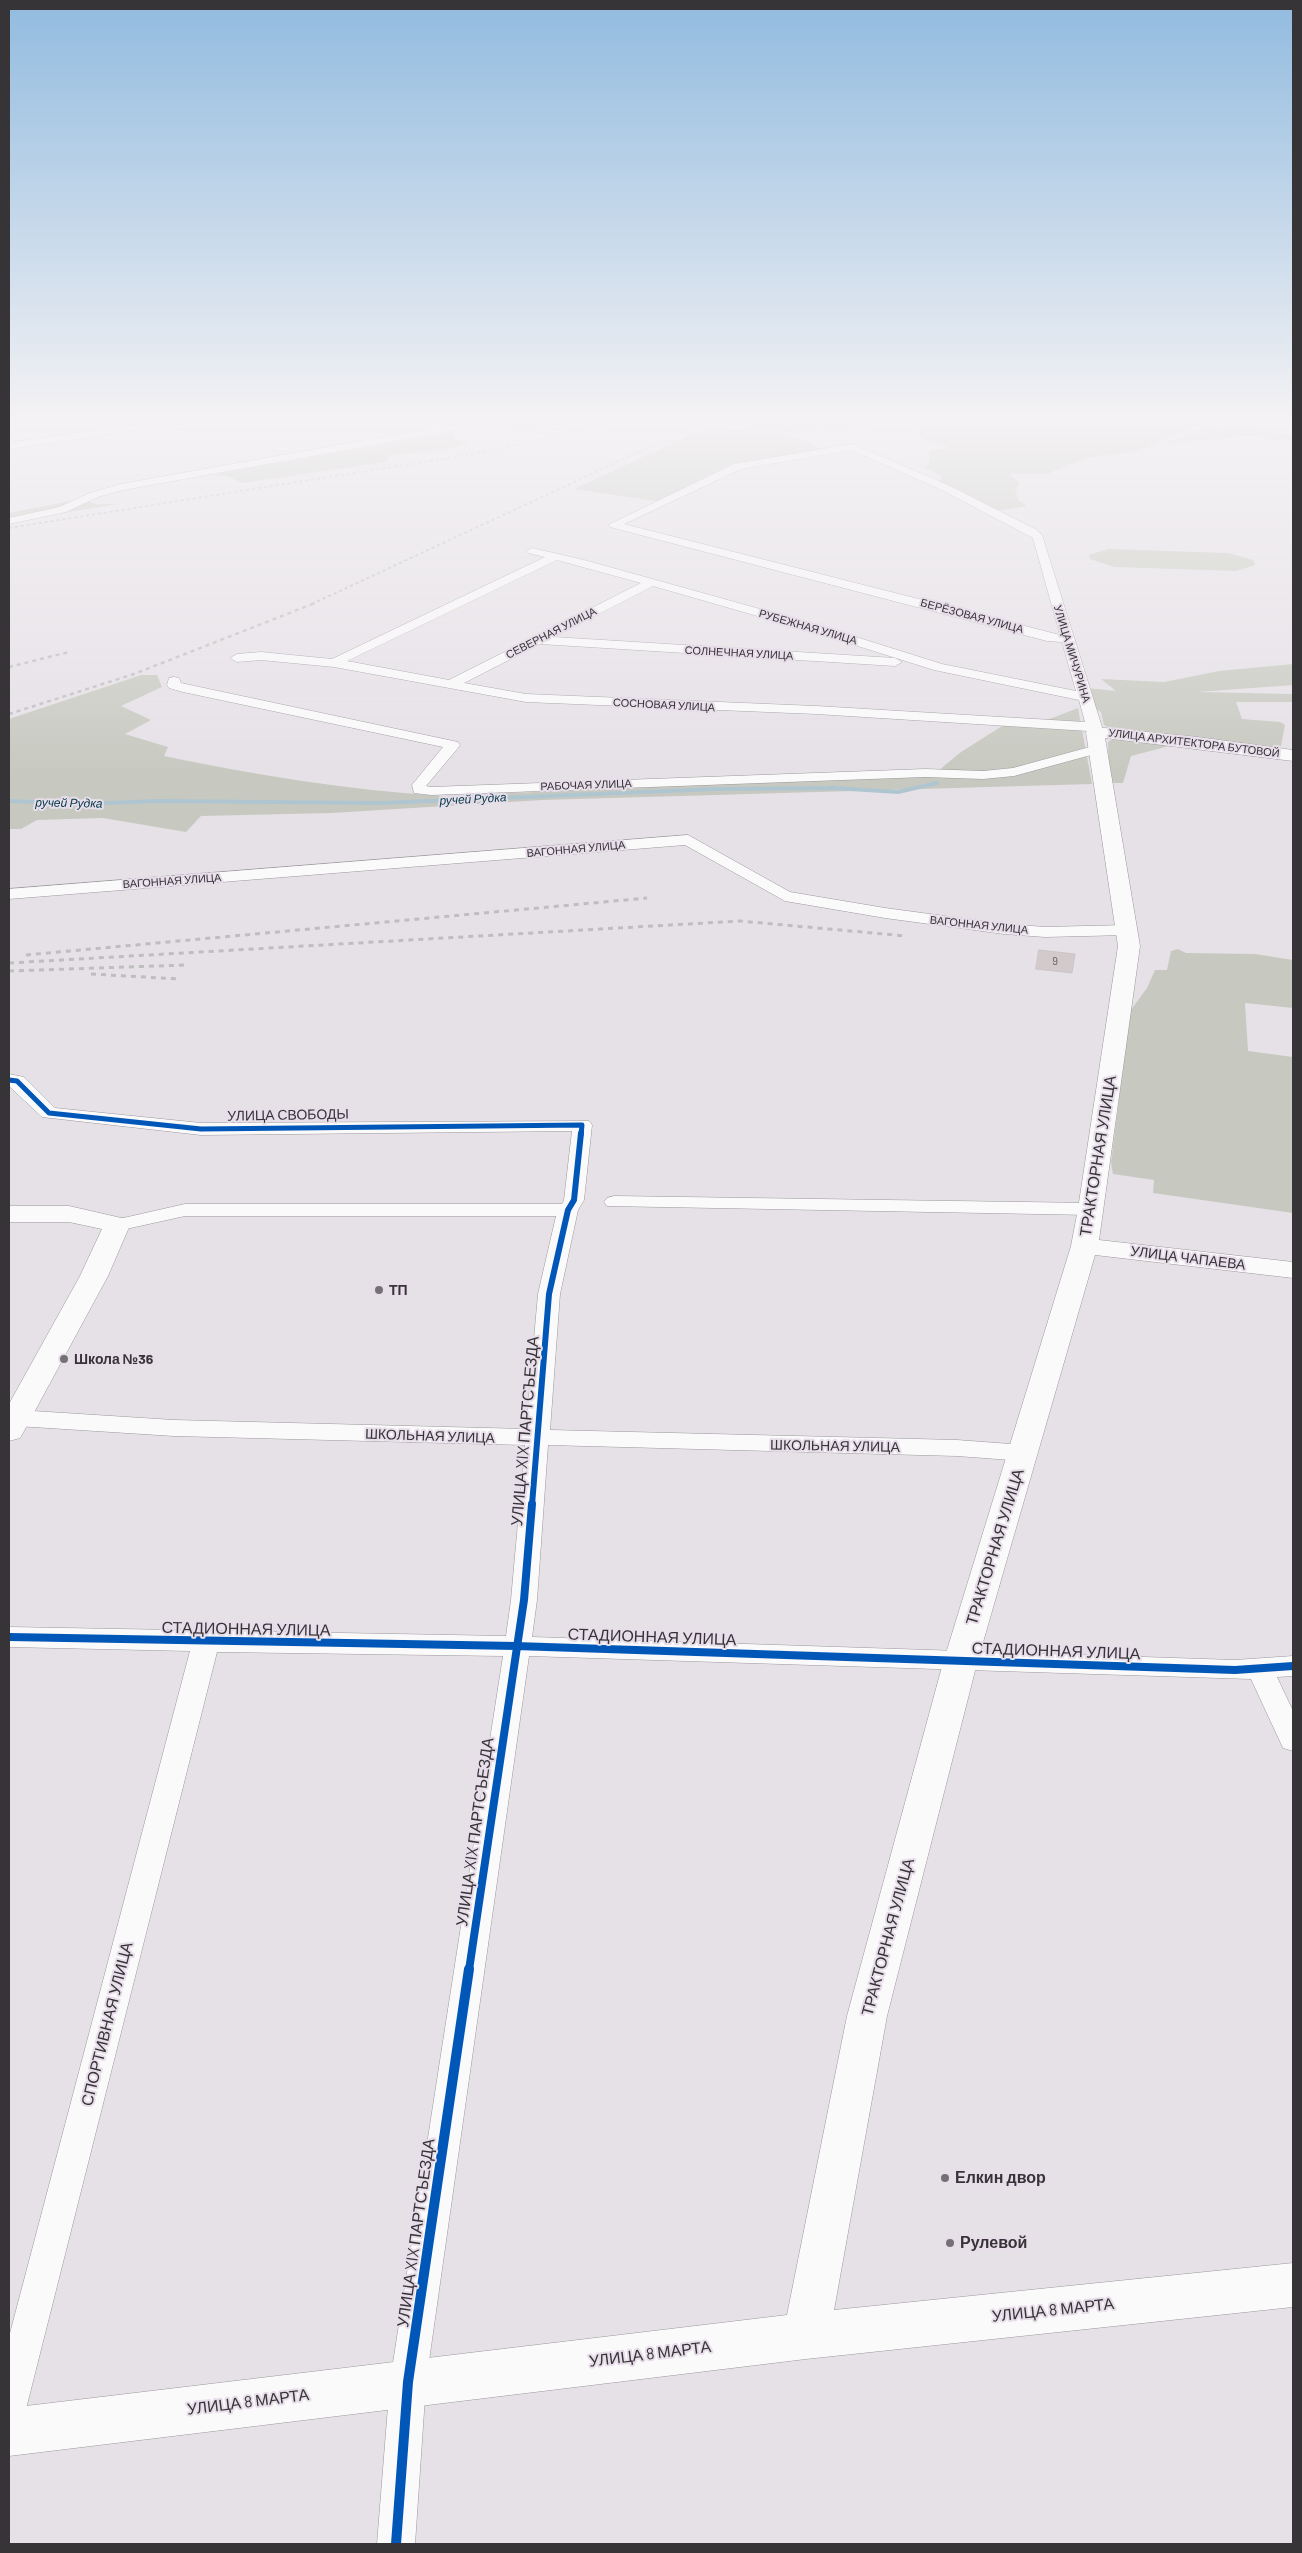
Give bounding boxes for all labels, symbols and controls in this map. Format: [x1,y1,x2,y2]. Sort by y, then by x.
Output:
street label: БЕРЁЗОВАЯ УЛИЦА [919,596,1025,636]
street label: СЕВЕРНАЯ УЛИЦА [503,604,599,662]
street label: УЛИЦА МИЧУРИНА [1051,604,1093,704]
street label: РУБЕЖНАЯ УЛИЦА [757,607,859,647]
street label: СОЛНЕЧНАЯ УЛИЦА [684,644,794,662]
street label: СОСНОВАЯ УЛИЦА [613,696,715,714]
street label: УЛИЦА АРХИТЕКТОРА БУТОВОЙ [1108,726,1280,760]
street label: РАБОЧАЯ УЛИЦА [540,777,632,793]
water label: ручей Рудка [439,790,507,808]
water label: ручей Рудка [35,795,103,811]
street label: ВАГОННАЯ УЛИЦА [526,838,626,860]
street label: ВАГОННАЯ УЛИЦА [122,871,222,891]
street label: ВАГОННАЯ УЛИЦА [929,913,1029,937]
house number: 9 [1052,954,1058,968]
street label: ТРАКТОРНАЯ УЛИЦА [1076,1074,1120,1238]
street label: УЛИЦА СВОБОДЫ [227,1106,349,1124]
street label: УЛИЦА ЧАПАЕВА [1130,1243,1246,1273]
place label: ТП [389,1282,408,1298]
marker: ТП [373,1284,385,1296]
street label: УЛИЦА XIX ПАРТСЪЕЗДА [507,1335,543,1527]
place label: Школа №36 [74,1351,153,1367]
marker: Школа №36 [58,1353,70,1365]
street label: ШКОЛЬНАЯ УЛИЦА [365,1425,495,1447]
street label: ШКОЛЬНАЯ УЛИЦА [770,1436,900,1456]
street label: ТРАКТОРНАЯ УЛИЦА [962,1466,1028,1628]
street label: СТАДИОННАЯ УЛИЦА [161,1618,331,1640]
street label: СТАДИОННАЯ УЛИЦА [567,1624,737,1650]
street label: СТАДИОННАЯ УЛИЦА [971,1638,1141,1664]
street label: УЛИЦА XIX ПАРТСЪЕЗДА [452,1736,498,1928]
street label: ТРАКТОРНАЯ УЛИЦА [858,1856,918,2018]
street label: СПОРТИВНАЯ УЛИЦА [77,1940,137,2108]
street label: УЛИЦА XIX ПАРТСЪЕЗДА [393,2137,439,2329]
place label: Елкин двор [955,2168,1046,2188]
marker: Елкин двор [939,2172,951,2184]
place label: Рулевой [960,2233,1027,2253]
marker: Рулевой [944,2237,956,2249]
street label: УЛИЦА 8 МАРТА [991,2294,1115,2326]
street label: УЛИЦА 8 МАРТА [588,2337,712,2371]
street label: УЛИЦА 8 МАРТА [186,2385,310,2419]

